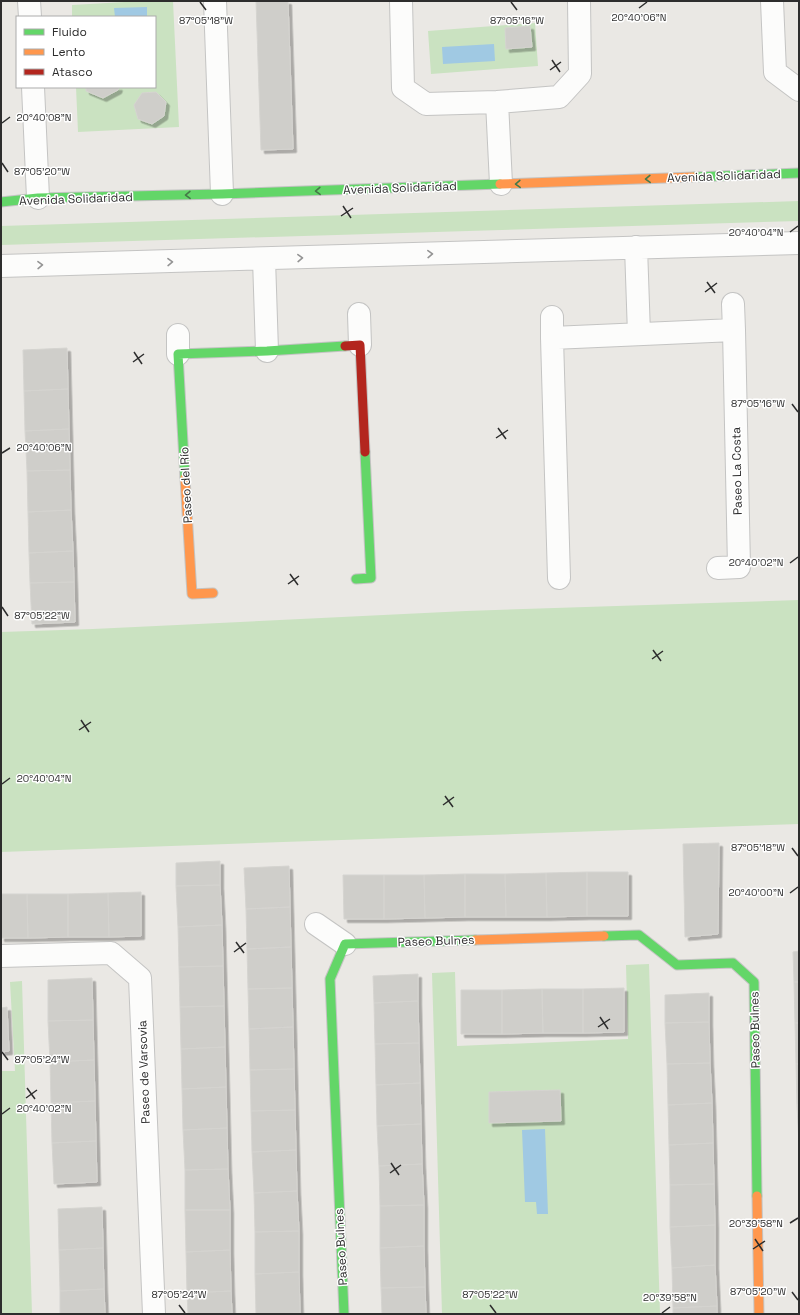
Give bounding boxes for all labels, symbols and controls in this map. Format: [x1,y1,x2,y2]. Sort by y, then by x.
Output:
text: 20°40'06"N [612,11,666,24]
text: 87°05'18"W [179,14,233,27]
text: 87°05'16"W [490,14,544,27]
legend [16,16,156,88]
text: Fluido [52,24,87,40]
text: Lento [52,44,86,60]
text: Atasco [52,64,93,80]
text: 20°40'08"N [17,111,71,124]
text: 87°05'20"W [14,165,70,178]
street label: Avenida Solidaridad [667,166,781,186]
one-way arrow [645,174,651,183]
street label: Avenida Solidaridad [343,178,457,198]
one-way arrow [515,179,521,188]
one-way arrow [315,187,321,195]
street label: Avenida Solidaridad [19,189,133,209]
one-way arrow [185,191,191,199]
text: 20°40'04"N [729,226,783,239]
one-way arrow [427,250,433,258]
one-way arrow [297,254,303,262]
one-way arrow [167,258,173,266]
one-way arrow [37,261,43,269]
text: 87°05'16"W [731,397,785,410]
street label: Paseo La Costa [728,427,746,515]
text: 20°40'06"N [17,441,71,454]
street label: Paseo del Río [176,446,196,524]
text: 20°40'02"N [729,556,783,569]
text: 87°05'22"W [14,609,70,622]
text: 20°40'04"N [17,772,71,785]
text: 87°05'18"W [731,841,785,854]
text: 20°40'00"N [728,886,784,899]
street label: Paseo Bulnes [397,932,475,950]
street label: Paseo Bulnes [746,991,764,1069]
street label: Paseo de Varsovia [134,1020,154,1124]
text: 87°05'24"W [14,1053,70,1066]
text: 20°40'02"N [17,1102,71,1115]
street label: Paseo Bulnes [331,1208,351,1286]
text: 20°39'58"N [729,1217,783,1230]
text: 87°05'20"W [730,1285,786,1298]
text: 87°05'24"W [151,1288,207,1301]
text: 87°05'22"W [462,1288,518,1301]
text: 20°39'58"N [643,1291,697,1304]

